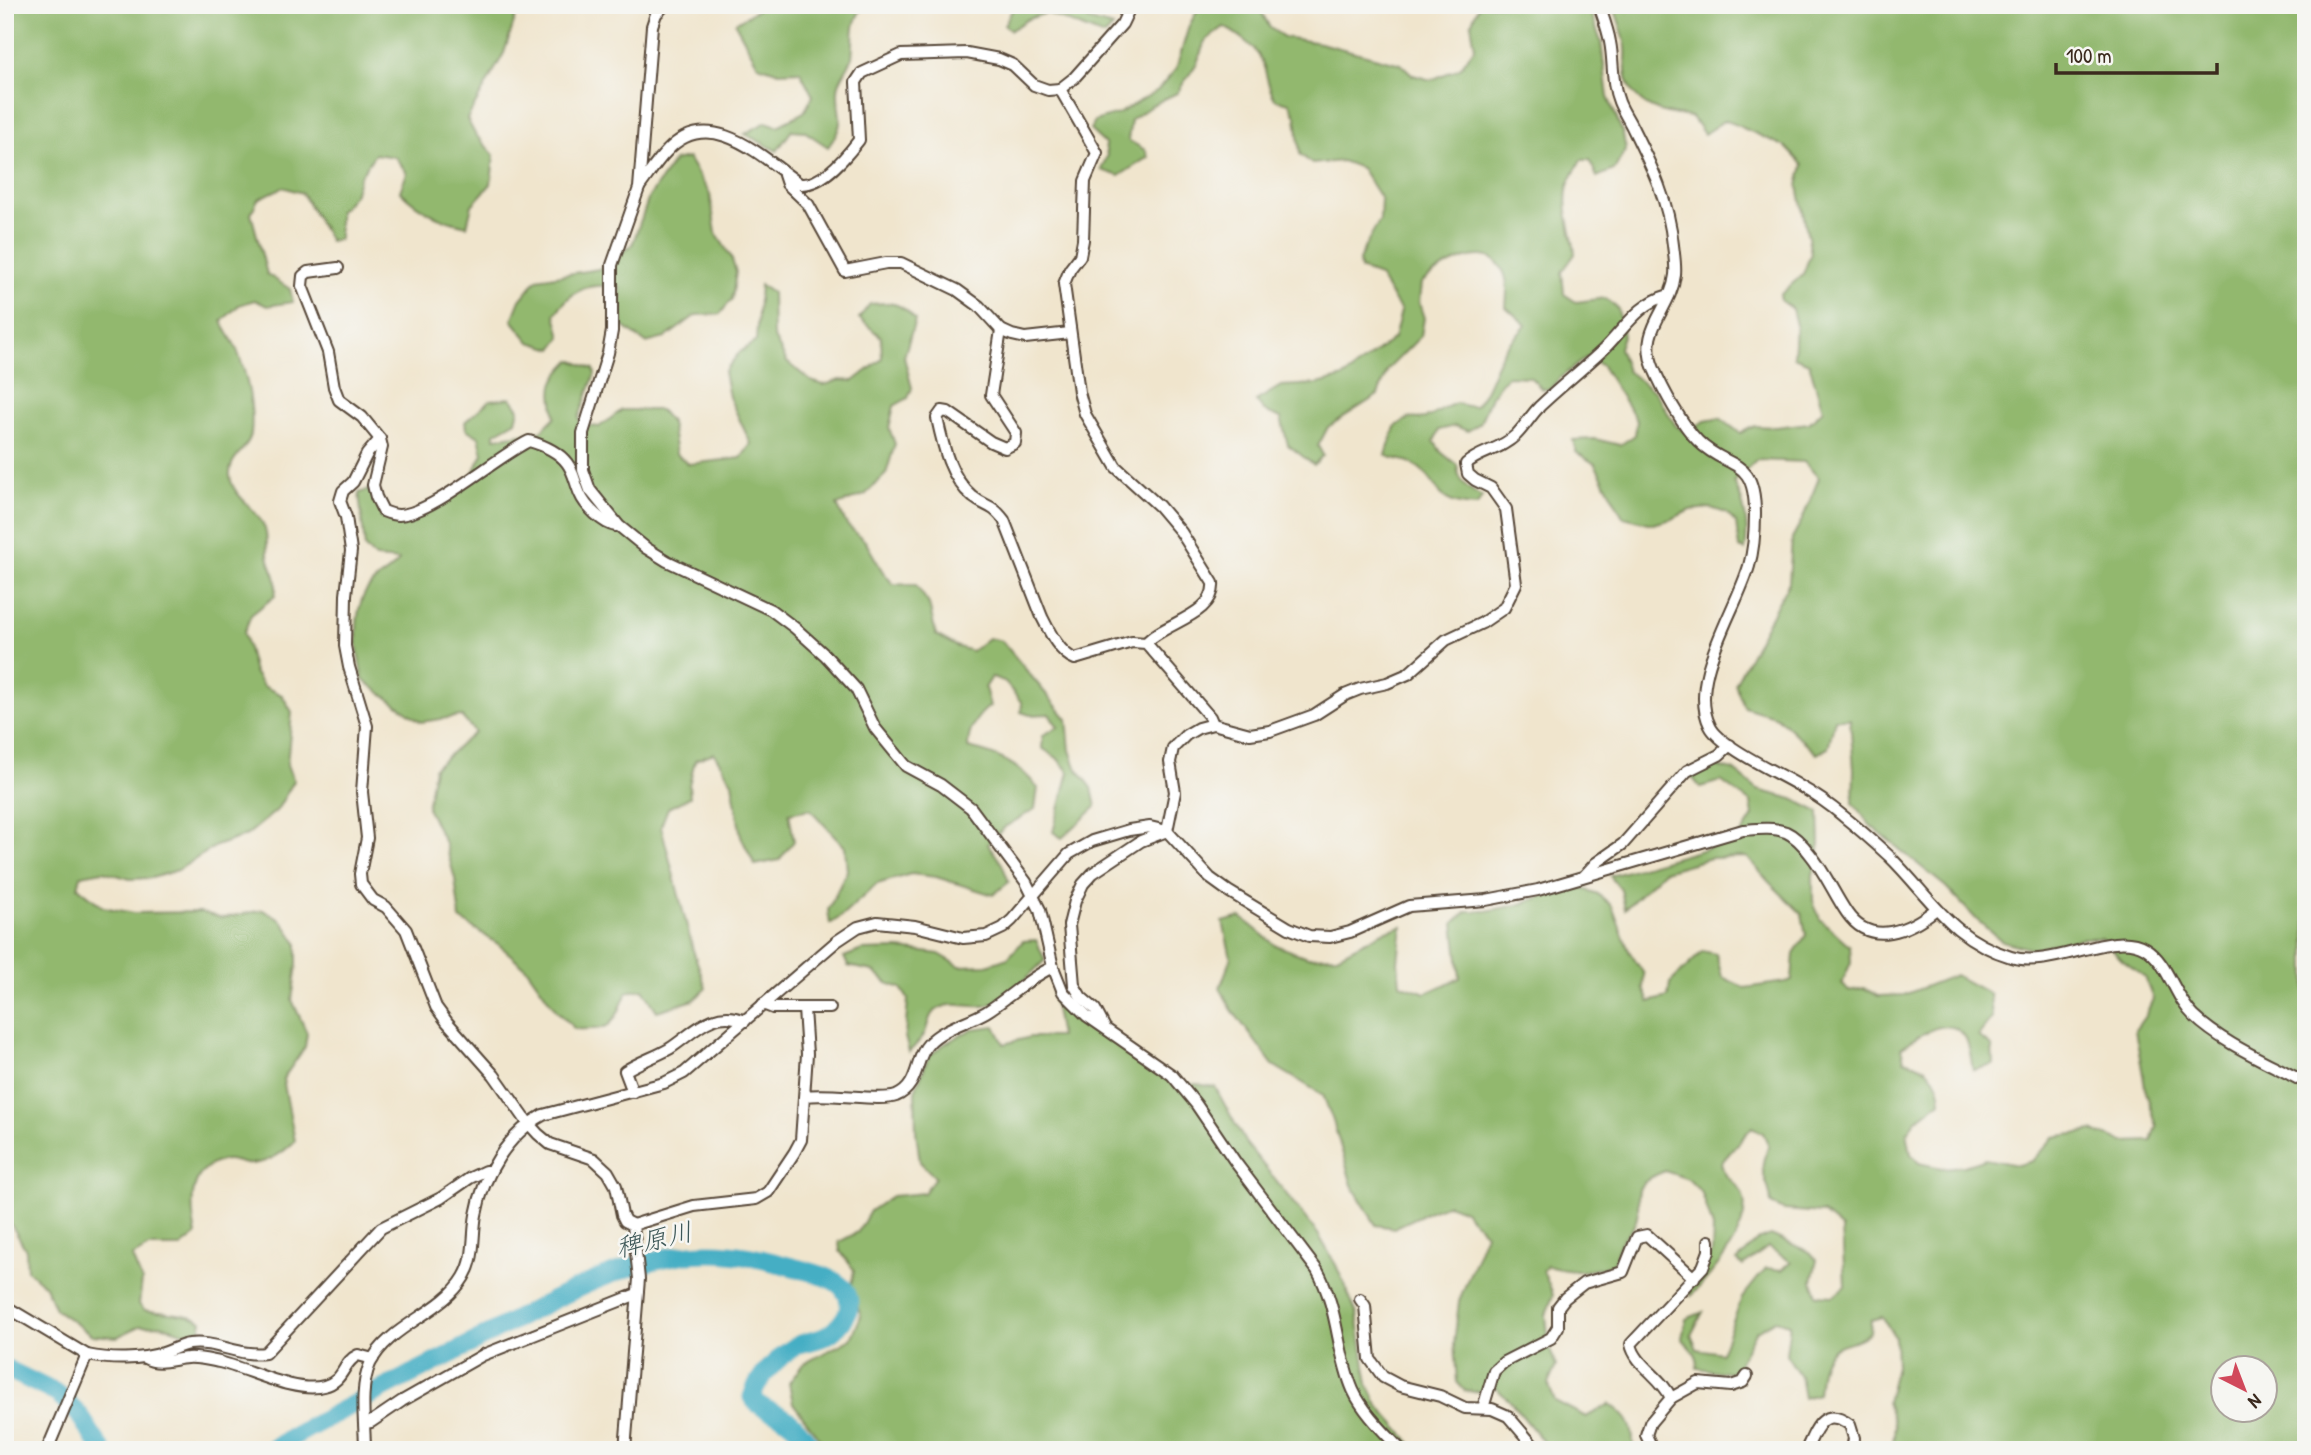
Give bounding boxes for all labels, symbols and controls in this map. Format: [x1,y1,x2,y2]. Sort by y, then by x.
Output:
scale bar [2056,32,2216,76]
text: 100 m [2066,41,2112,70]
water label: 稗原川 [612,1213,696,1265]
north arrow [2210,1354,2280,1424]
text: N [2243,1389,2268,1415]

